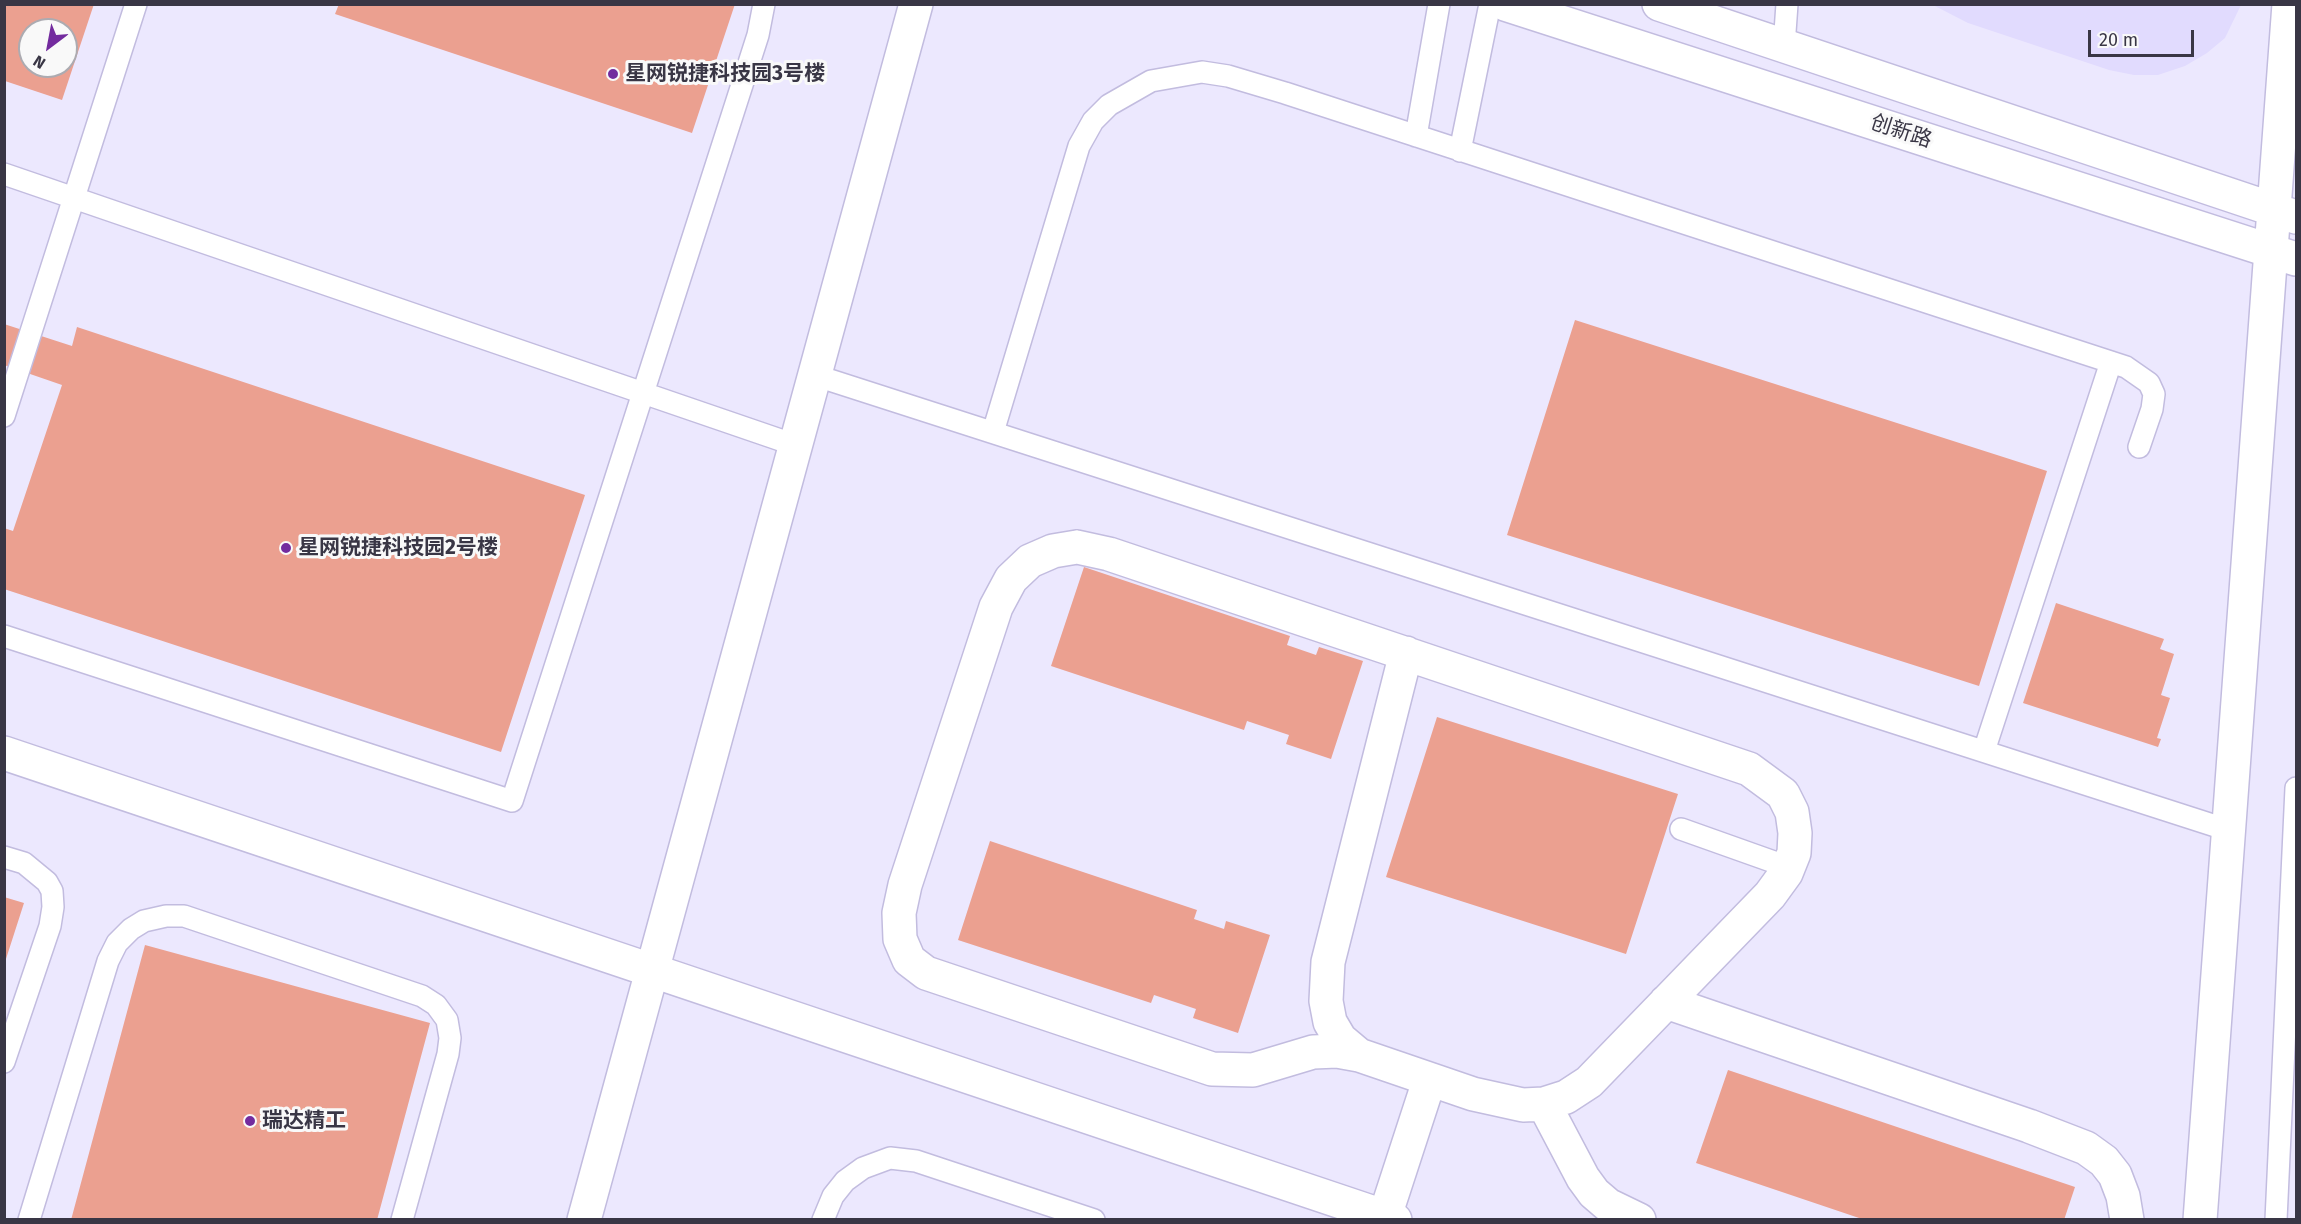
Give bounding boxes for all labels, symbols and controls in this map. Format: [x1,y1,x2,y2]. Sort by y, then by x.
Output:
north arrow [18,18,78,78]
scale bar [2091,18,2198,56]
text: 20 m [2099,29,2138,51]
text: N [30,51,49,73]
place label: 星网锐捷科技园3号楼 [625,61,825,87]
marker: 星网锐捷科技园3号楼 [606,67,620,81]
street label: 创新路 [1867,110,1935,154]
place label: 星网锐捷科技园2号楼 [298,535,498,561]
marker: 星网锐捷科技园2号楼 [279,541,293,555]
place label: 瑞达精工 [262,1108,346,1134]
marker: 瑞达精工 [243,1114,257,1128]

